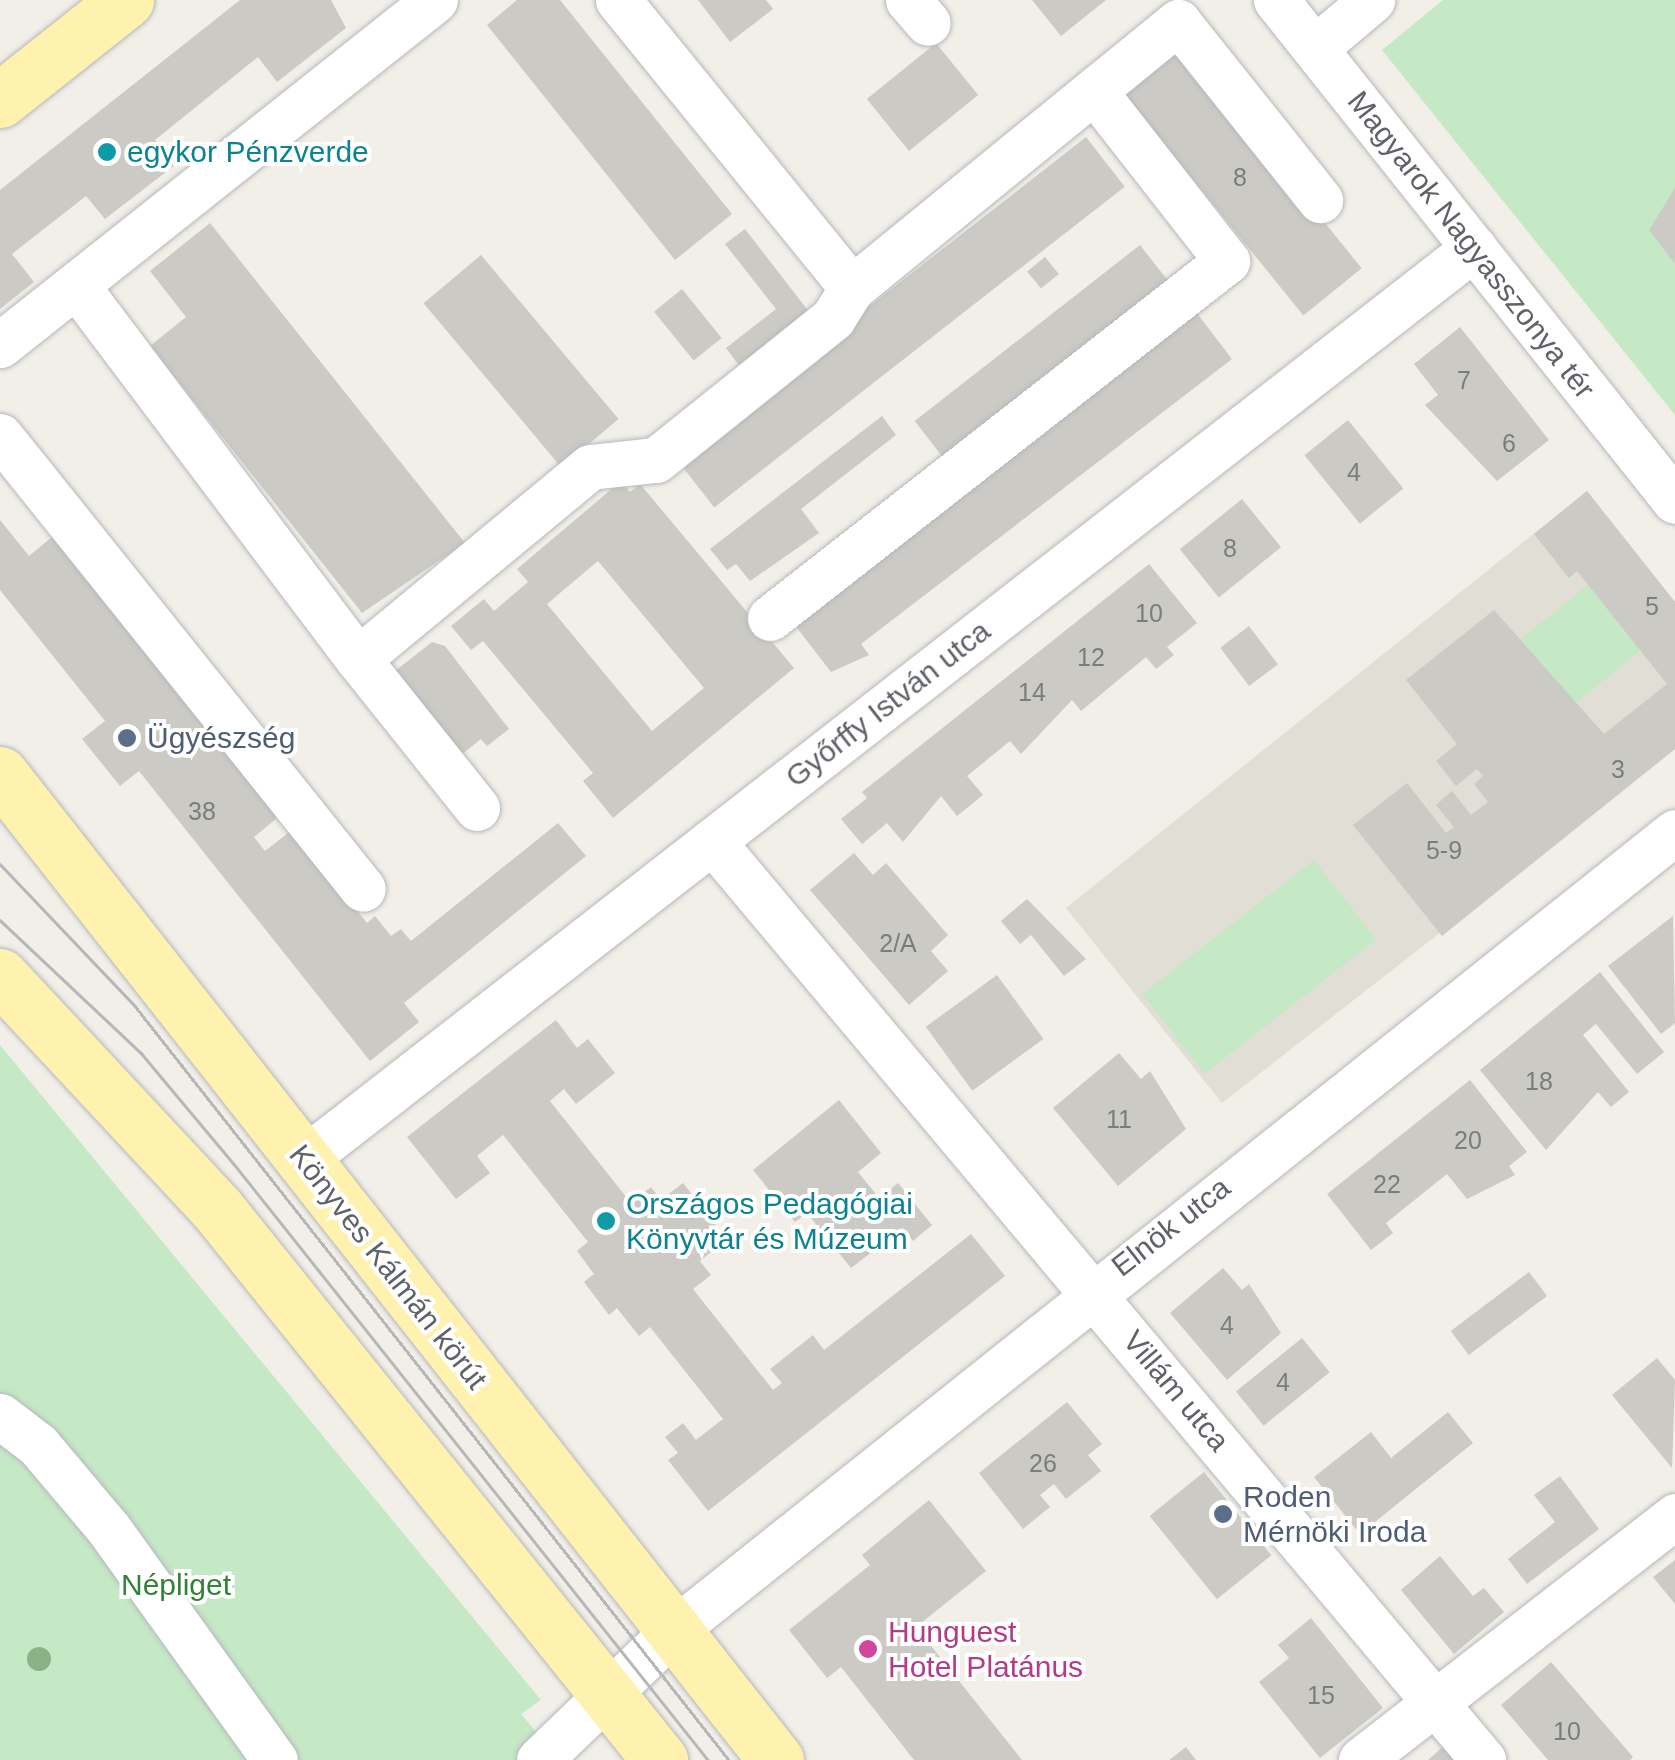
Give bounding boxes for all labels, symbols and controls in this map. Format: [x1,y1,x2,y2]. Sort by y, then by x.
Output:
street label: Magyarok Nagyasszonya tér [1340,84,1602,406]
place label: egykor Pénzverde [127,134,369,170]
marker: egykor Pénzverde [96,141,118,163]
house number: 8 [1233,162,1247,192]
house number: 7 [1457,365,1471,395]
house number: 6 [1502,428,1516,458]
house number: 4 [1347,457,1361,487]
house number: 8 [1223,533,1237,563]
house number: 5 [1645,591,1659,621]
house number: 10 [1135,598,1163,628]
street label: Győrffy István utca [779,613,997,795]
house number: 12 [1077,642,1105,672]
house number: 14 [1018,677,1046,707]
place label: Ügyészség [147,720,295,756]
marker: Ügyészség [116,727,138,749]
house number: 3 [1611,754,1625,784]
house number: 38 [188,796,216,826]
house number: 5-9 [1426,835,1462,865]
house number: 2/A [879,928,917,958]
house number: 18 [1525,1066,1553,1096]
house number: 11 [1106,1104,1132,1134]
house number: 20 [1454,1125,1482,1155]
street label: Könyves Kálmán körút [281,1138,495,1396]
house number: 22 [1373,1169,1401,1199]
street label: Elnök utca [1105,1170,1237,1284]
place label: Országos Pedagógiai Könyvtár és Múzeum [626,1186,913,1256]
marker: Országos Pedagógiai Könyvtár és Múzeum [595,1210,617,1232]
house number: 4 [1220,1310,1234,1340]
street label: Villám utca [1115,1323,1237,1459]
house number: 4 [1276,1367,1290,1397]
house number: 26 [1029,1448,1057,1478]
place label: Roden Mérnöki Iroda [1243,1479,1426,1550]
marker: Roden Mérnöki Iroda [1212,1503,1234,1525]
park label: Népliget [121,1567,231,1603]
place label: Hunguest Hotel Platánus [888,1614,1083,1684]
marker: Hunguest Hotel Platánus [857,1638,879,1660]
house number: 15 [1307,1680,1335,1710]
house number: 10 [1553,1716,1581,1746]

